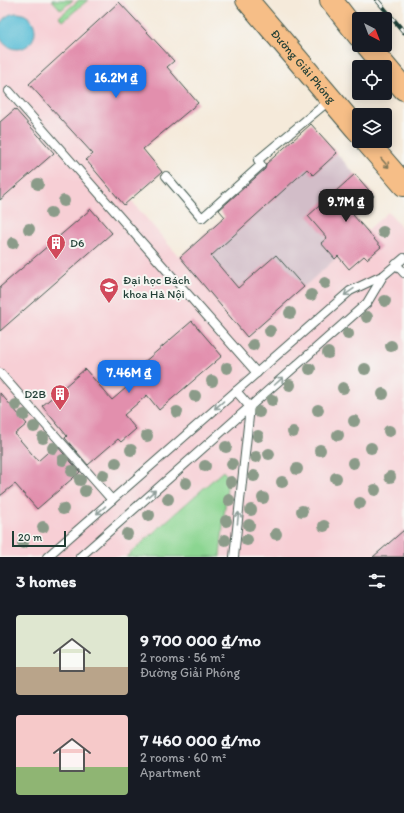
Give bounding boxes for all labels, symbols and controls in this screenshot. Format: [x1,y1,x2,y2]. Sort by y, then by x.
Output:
north arrow [352,12,392,52]
map controls [352,12,392,148]
street label: Đường Giải Phóng [268,27,339,107]
button: locate [352,60,392,100]
pin: 16.2M ₫ [79,65,153,99]
text: 16.2M ₫ [94,70,138,85]
button: layers [352,108,392,148]
one-way arrow [381,158,390,168]
pin: 9.7M ₫ [313,189,379,223]
text: 9.7M ₫ [328,194,364,209]
building icon: D6 [45,232,67,260]
place label: D6 [70,236,84,250]
place label: Đại học Bách khoa Hà Nội [123,273,191,301]
school or university icon: Đại học Bách khoa Hà Nội [98,276,120,304]
one-way arrow [344,288,355,296]
pin: 7.46M ₫ [92,360,166,394]
text: 7.46M ₫ [107,365,151,380]
one-way arrow [274,376,284,386]
building icon: D2B [49,383,71,411]
place label: D2B [24,387,46,401]
one-way arrow [214,401,225,410]
one-way arrow [146,490,156,499]
one-way arrow [96,505,106,514]
one-way arrow [235,512,242,525]
scale bar [12,529,66,548]
text: 20 m [18,531,42,544]
icon: filters [366,570,388,592]
text: 3 homes [16,571,76,591]
text: 9 700 000 ₫/mo [140,630,261,650]
icon: home [48,631,96,679]
text: 2 rooms · 56 m² [140,650,225,665]
text: Đường Giải Phóng [140,665,240,680]
text: 7 460 000 ₫/mo [140,730,261,750]
icon: home [48,731,96,779]
text: 2 rooms · 60 m² [140,750,226,765]
text: Apartment [140,765,201,780]

